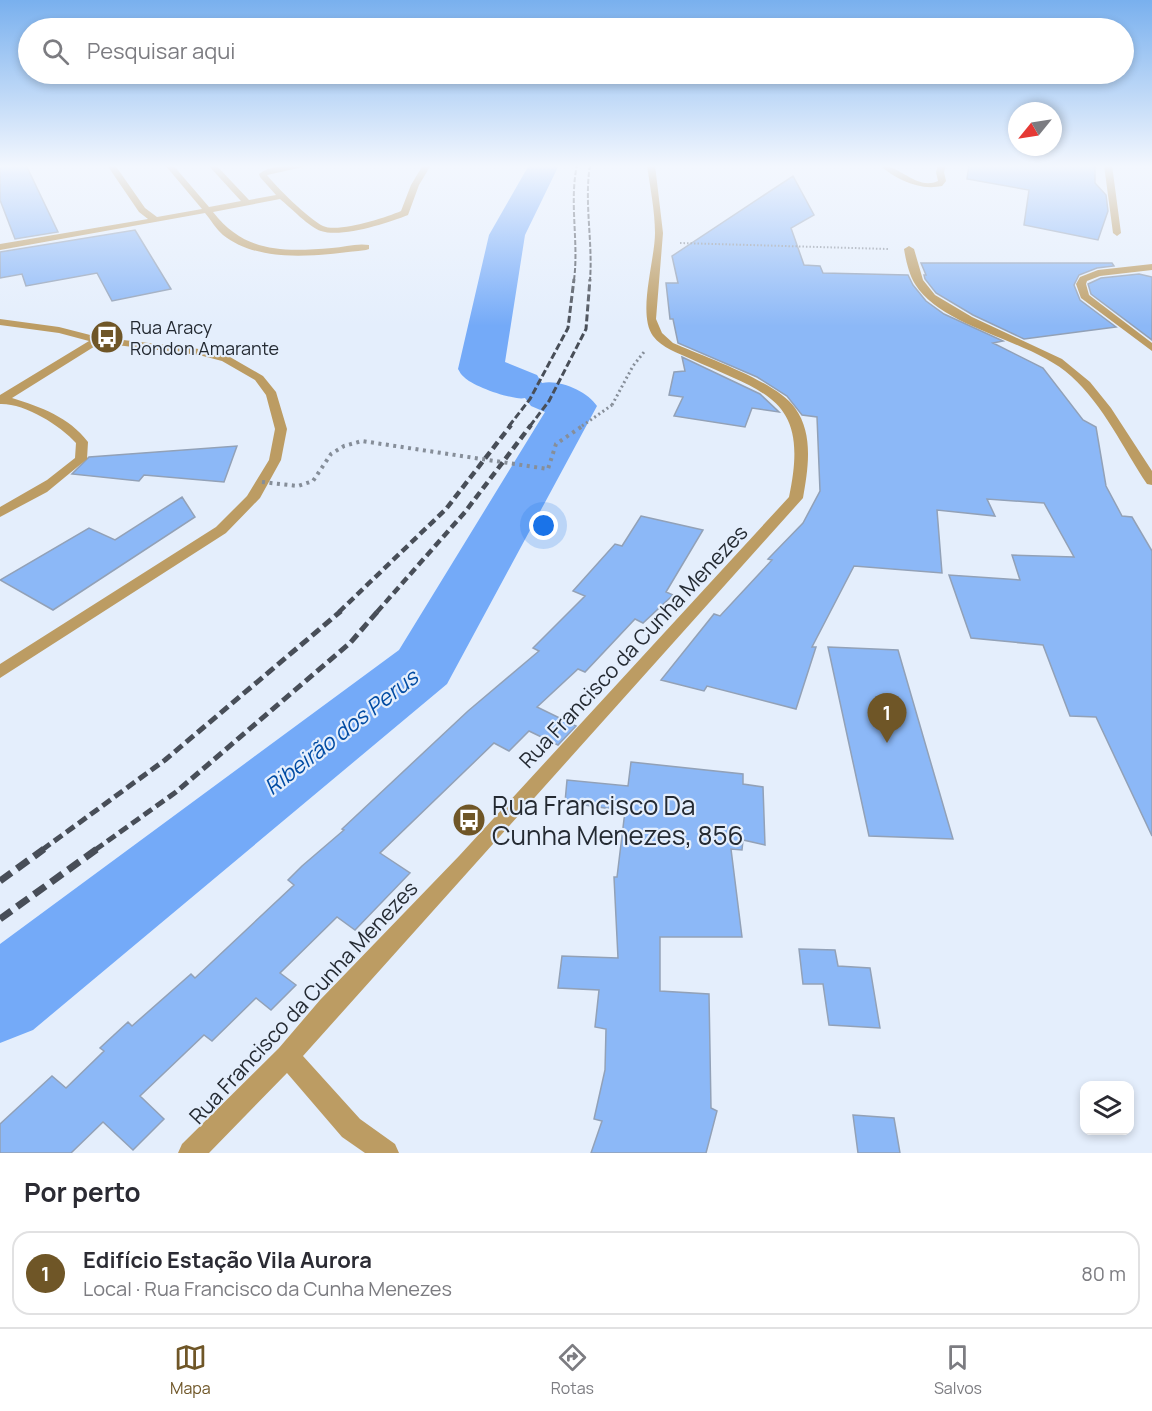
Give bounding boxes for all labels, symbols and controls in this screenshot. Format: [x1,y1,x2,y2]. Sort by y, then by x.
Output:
search box [18,18,1134,84]
icon: search [39,35,72,68]
text: Pesquisar aqui [87,36,235,66]
north arrow [1008,102,1062,156]
place label: Rua Aracy Rondon Amarante [130,315,279,360]
bus stop icon: Rua Aracy Rondon Amarante [89,319,125,355]
your location [529,511,558,540]
street label: Rua Francisco da Cunha Menezes [513,518,753,774]
water label: Ribeirão dos Perus [258,662,425,802]
pin: 1 [868,694,906,743]
place label: Rua Francisco Da Cunha Menezes, 856 [492,787,744,853]
bus stop icon: Rua Francisco Da Cunha Menezes, 856 [451,802,487,838]
street label: Rua Francisco da Cunha Menezes [183,874,423,1130]
map controls [1080,1081,1134,1135]
button: layers [1080,1081,1134,1135]
text: Por perto [24,1174,141,1210]
text: Edifício Estação Vila Aurora [83,1245,372,1275]
text: 1 [41,1260,50,1287]
text: 80 m [1081,1260,1126,1287]
text: Local · Rua Francisco da Cunha Menezes [83,1275,452,1302]
tab: Mapa [170,1341,211,1399]
tab: Rotas [551,1341,594,1399]
tab: Salvos [934,1341,982,1399]

